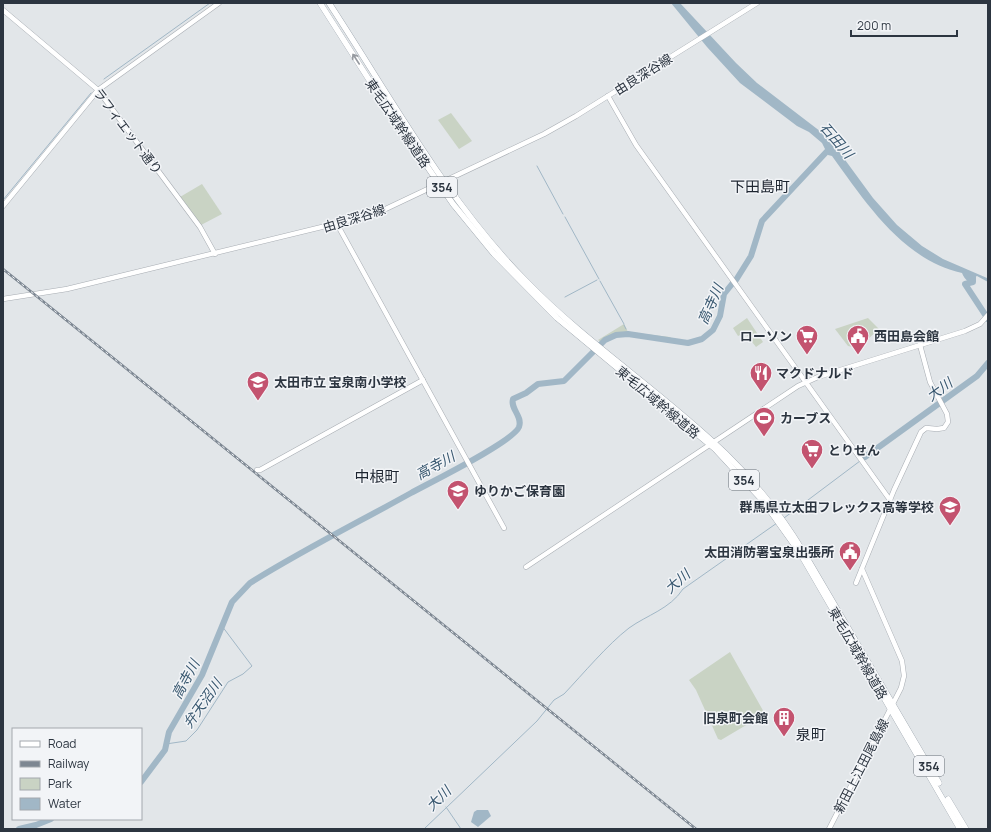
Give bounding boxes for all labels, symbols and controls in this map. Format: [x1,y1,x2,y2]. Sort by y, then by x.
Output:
scale bar [851,12,957,38]
text: 200 m [857,17,891,34]
street label: 由良深谷線 [611,49,675,99]
one-way arrow [351,53,359,65]
street label: 東毛広域幹線道路 [361,75,435,171]
street label: ラフィエット通り [90,84,166,178]
water label: 石田川 [816,118,859,164]
district label: 下田島町 [730,176,790,197]
road number: 354 [427,177,457,197]
street label: 由良深谷線 [320,200,388,236]
water label: 高寺川 [693,279,728,327]
supermarket icon: ローソン [794,323,820,356]
public building icon: 西田島会館 [845,323,871,356]
place label: ローソン [740,327,792,345]
place label: 西田島会館 [874,327,939,345]
restaurant icon: マクドナルド [748,360,774,393]
street label: 東毛広域幹線道路 [612,362,704,442]
place label: マクドナルド [776,364,854,382]
school or university icon: 太田市立 宝泉南小学校 [245,369,271,402]
water label: 大川 [922,372,958,405]
place label: 太田市立 宝泉南小学校 [274,373,407,391]
sports icon: カーブス [751,405,777,438]
place label: カーブス [780,409,831,427]
supermarket icon: とりせん [799,437,825,470]
place label: とりせん [828,441,880,459]
water label: 高寺川 [412,446,460,483]
district label: 中根町 [354,466,400,487]
road number: 354 [729,470,759,490]
school or university icon: ゆりかご保育園 [445,478,471,511]
place label: ゆりかご保育園 [474,482,565,500]
school or university icon: 群馬県立太田フレックス高等学校 [937,494,963,527]
place label: 群馬県立太田フレックス高等学校 [739,498,934,516]
public building icon: 太田消防署宝泉出張所 [837,539,863,572]
place label: 太田消防署宝泉出張所 [704,543,834,561]
water label: 大川 [660,563,695,597]
street label: 東毛広域幹線道路 [824,603,892,703]
water label: 高寺川 [167,654,204,702]
water label: 弁天沼川 [178,673,227,731]
building icon: 旧泉町会館 [771,705,797,738]
place label: 旧泉町会館 [703,709,768,727]
street label: 新田上江田尾島線 [829,716,893,816]
district label: 泉町 [796,724,826,745]
legend [12,728,142,820]
text: Road [48,735,76,752]
text: Railway [48,755,90,772]
road number: 354 [914,756,944,776]
text: Park [48,775,73,792]
water label: 大川 [421,780,456,815]
text: Water [48,795,82,812]

